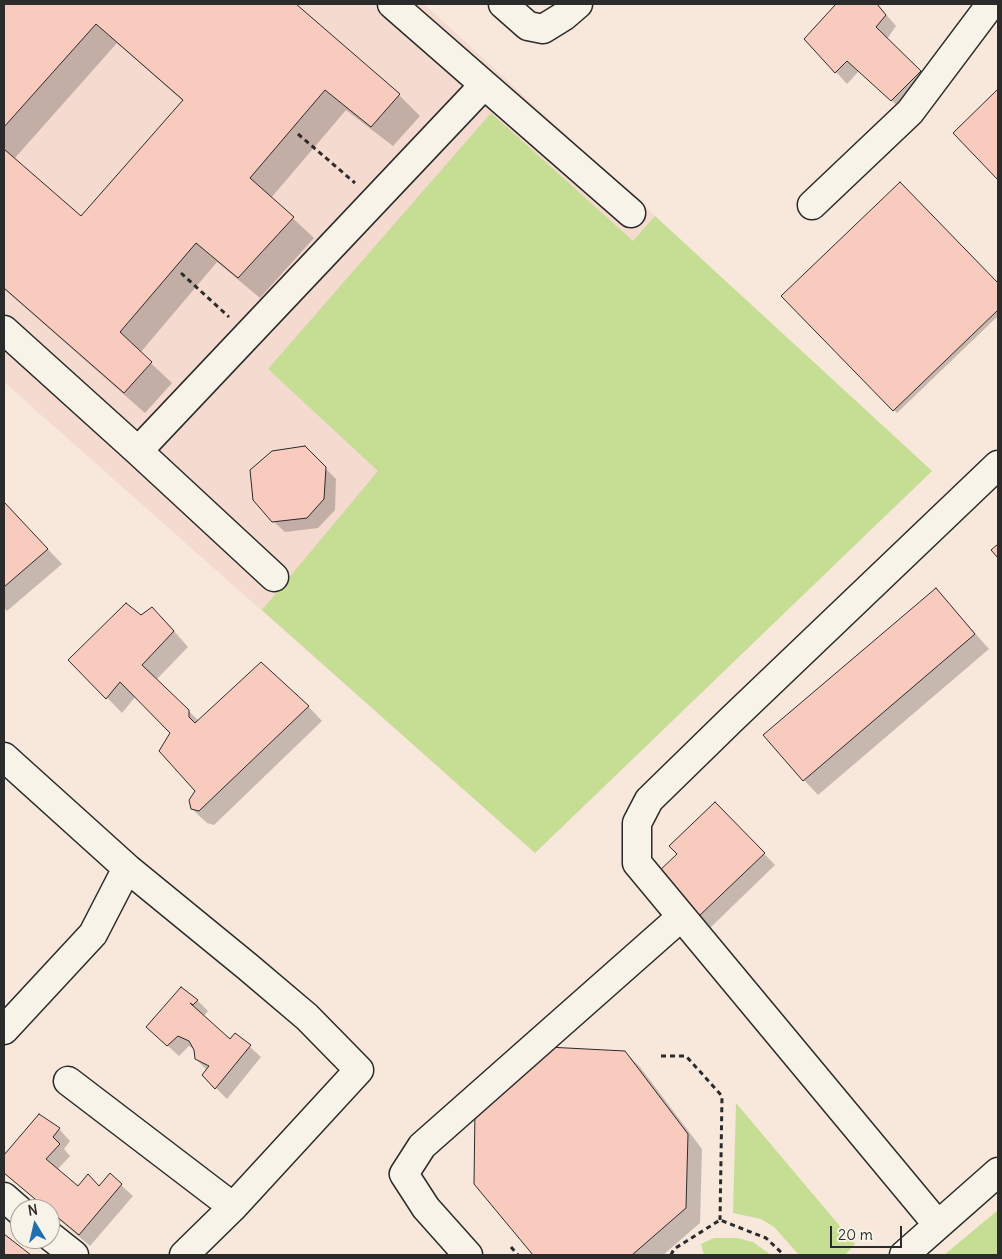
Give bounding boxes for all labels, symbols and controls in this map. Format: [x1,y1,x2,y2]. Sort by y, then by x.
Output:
north arrow [10,1199,60,1249]
text: N [27,1201,39,1220]
scale bar [832,1216,904,1248]
text: 20 m [838,1225,873,1244]

